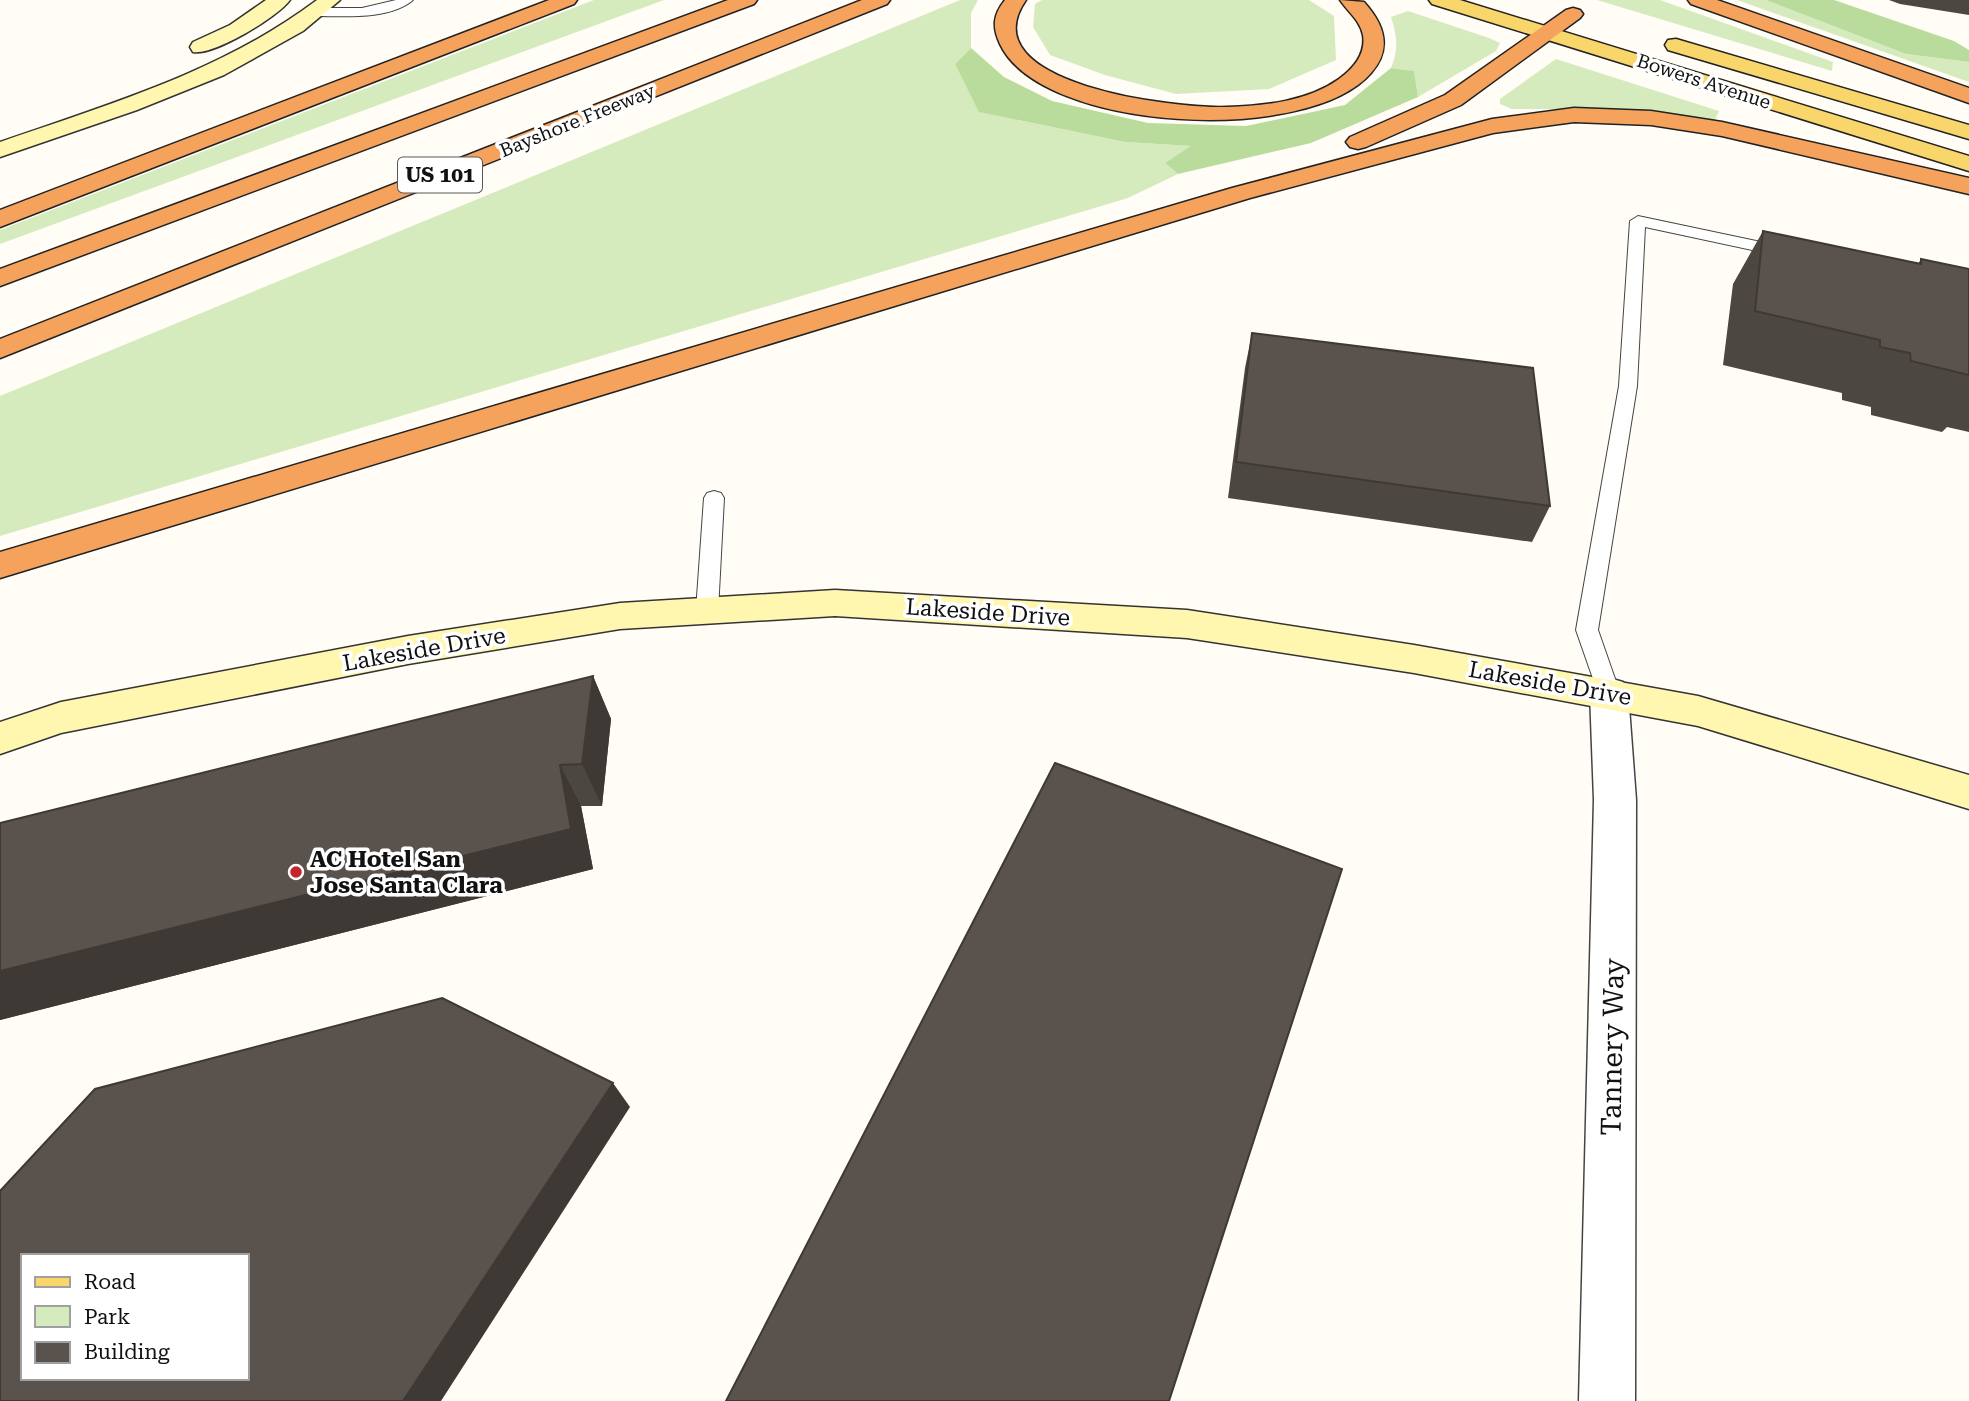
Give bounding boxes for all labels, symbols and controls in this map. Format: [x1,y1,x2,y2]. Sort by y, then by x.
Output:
street label: Bowers Avenue [1634,49,1774,114]
street label: Bayshore Freeway [496,79,659,162]
road number: US 101 [398,158,482,192]
street label: Lakeside Drive [905,593,1071,632]
street label: Lakeside Drive [341,622,508,677]
street label: Lakeside Drive [1466,656,1633,711]
place label: AC Hotel San Jose Santa Clara [310,846,503,899]
marker: AC Hotel San Jose Santa Clara [288,864,304,880]
street label: Tannery Way [1594,958,1631,1136]
legend [21,1254,248,1380]
text: Road [84,1270,136,1294]
text: Park [84,1305,130,1329]
text: Building [84,1340,170,1364]

